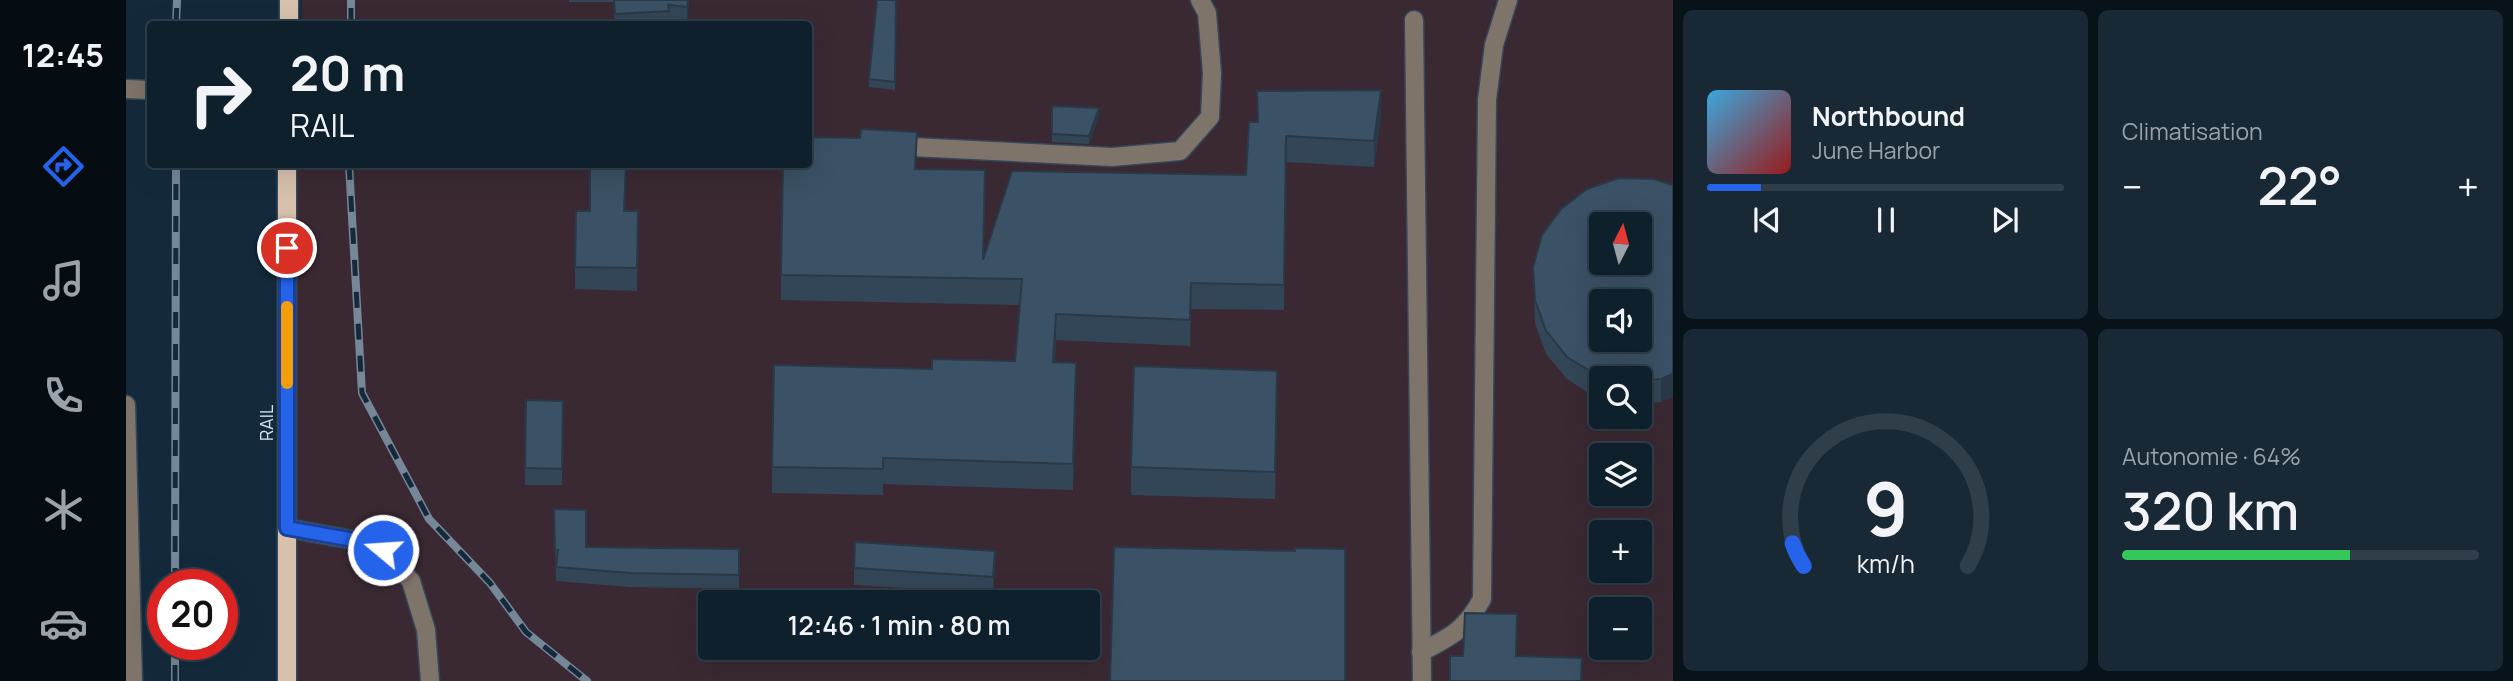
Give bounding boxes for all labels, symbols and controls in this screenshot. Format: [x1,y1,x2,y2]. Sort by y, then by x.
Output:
text: 12:45 [22,33,104,77]
text: 20 m [290,39,405,106]
icon: right [175,49,266,140]
text: Northbound [1812,98,1965,134]
text: RAIL [290,103,354,147]
text: Climatisation [2122,115,2263,147]
text: June Harbor [1812,134,1940,166]
icon: directions [39,142,88,191]
text: 22° [2258,150,2342,221]
text: − [2122,160,2143,212]
text: + [2457,160,2479,212]
icon: previous [1748,201,1786,239]
icon: pause [1867,201,1905,239]
icon: next [1986,201,2024,239]
north arrow [1589,212,1652,275]
map controls [1589,212,1652,660]
pin [257,218,317,278]
icon: arrive [268,229,306,267]
icon: music [39,256,88,305]
button: sound [1589,289,1652,352]
button: search [1589,366,1652,429]
icon: phone [39,371,88,420]
street label: RAIL [254,405,278,441]
text: Autonomie · 64% [2122,440,2301,472]
button: layers [1589,443,1652,506]
text: 9 [1863,458,1908,558]
text: 320 km [2122,475,2299,546]
icon: climate [39,485,88,534]
position arrow [346,513,420,587]
button: + [1589,520,1652,583]
text: km/h [1856,546,1915,581]
speed limit sign: 20 [147,569,238,660]
button: − [1589,597,1652,660]
icon: car [39,599,88,648]
text: 12:46 · 1 min · 80 m [787,607,1011,643]

